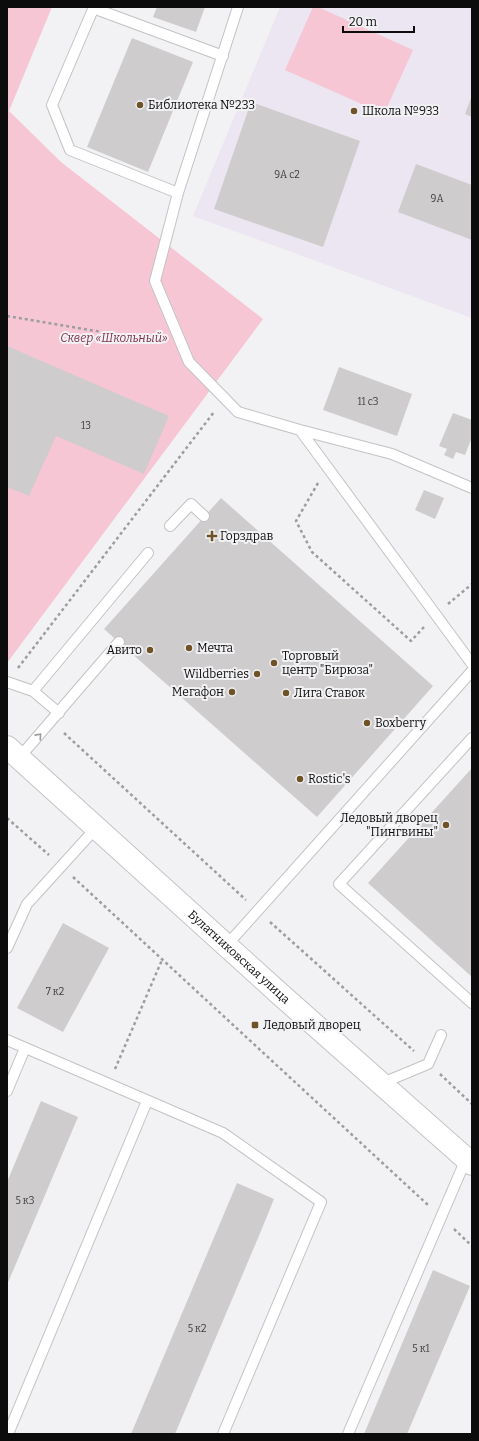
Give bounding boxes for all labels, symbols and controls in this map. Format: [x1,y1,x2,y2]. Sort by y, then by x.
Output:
scale bar [343,8,414,34]
text: 20 m [349,15,378,29]
place label: Библиотека №233 [148,98,255,112]
marker: Библиотека №233 [135,100,145,110]
place label: Школа №933 [362,104,439,118]
marker: Школа №933 [349,106,359,116]
house number: 9А с2 [274,169,300,181]
house number: 9А [431,193,444,205]
park label: Сквер «Школьный» [60,331,168,345]
house number: 11 с3 [358,396,379,408]
house number: 13 [81,420,91,432]
place label: Горздрав [220,529,273,543]
marker: Горздрав [207,531,217,541]
place label: Мечта [197,641,234,655]
place label: Авито [106,643,142,657]
marker: Мечта [184,643,194,653]
marker: Авито [145,645,155,655]
place label: Торговый центр "Бирюза" [282,649,373,677]
marker: Торговый центр "Бирюза" [269,658,279,668]
place label: Wildberries [183,667,249,681]
marker: Wildberries [252,669,262,679]
place label: Мегафон [172,685,224,699]
place label: Лига Ставок [294,686,365,700]
marker: Мегафон [227,687,237,697]
marker: Лига Ставок [281,688,291,698]
place label: Boxberry [375,716,427,730]
marker: Boxberry [362,718,372,728]
one-way arrow [34,733,41,740]
place label: Rostic's [308,772,351,786]
marker: Rostic's [295,774,305,784]
place label: Ледовый дворец "Пингвины" [340,811,438,839]
marker: Ледовый дворец "Пингвины" [441,820,451,830]
street label: Булатниковская улица [185,907,293,1007]
house number: 7 к2 [46,986,64,998]
place label: Ледовый дворец [263,1018,361,1032]
marker: Ледовый дворец [250,1020,260,1030]
house number: 5 к3 [16,1195,35,1207]
house number: 5 к2 [188,1323,206,1335]
house number: 5 к1 [412,1343,430,1355]

